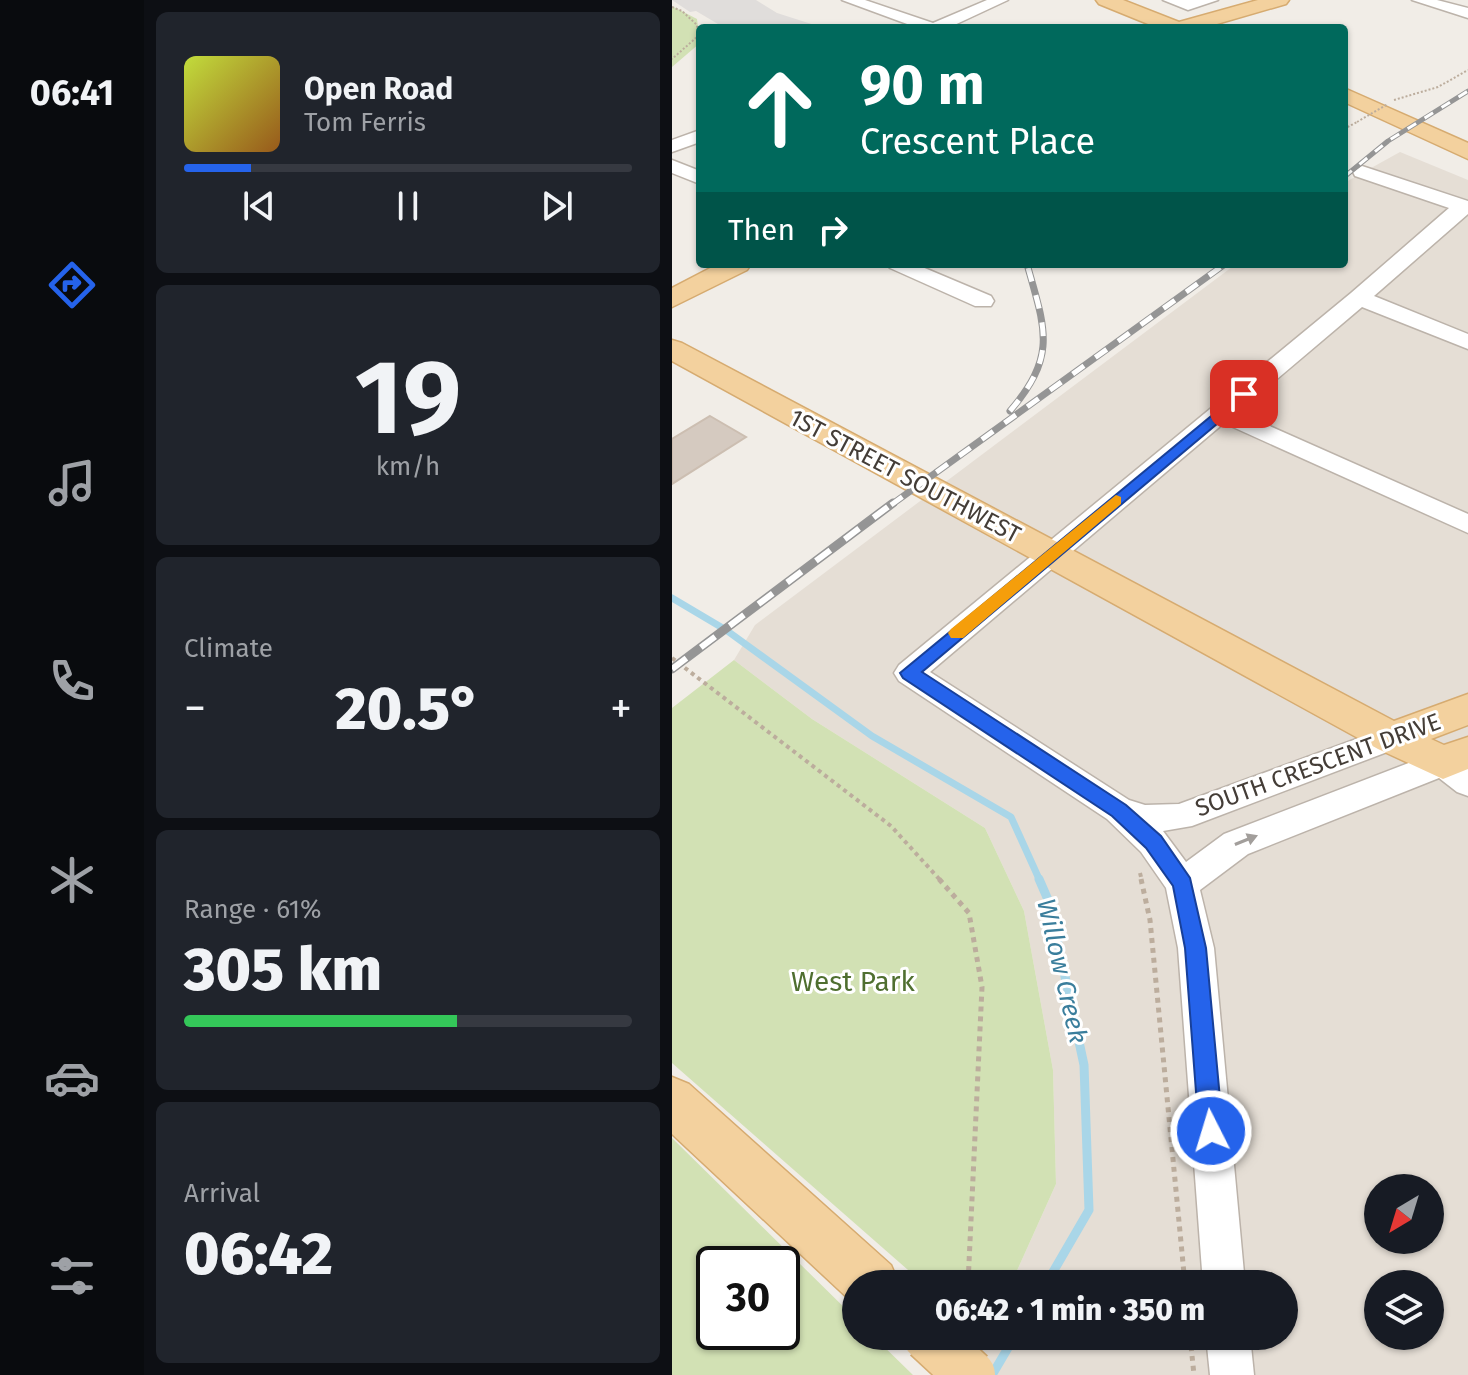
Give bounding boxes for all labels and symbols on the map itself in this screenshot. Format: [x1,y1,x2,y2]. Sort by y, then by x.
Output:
pin [1210,360,1278,428]
street label: 1ST STREET SOUTHWEST [785,403,1026,549]
street label: SOUTH CRESCENT DRIVE [1192,708,1444,822]
one-way arrow [1234,833,1258,846]
water label: Willow Creek [1030,896,1094,1046]
park label: West Park [791,965,916,998]
position arrow [1169,1089,1253,1173]
north arrow [1364,1174,1444,1254]
speed limit sign: 30 [696,1246,800,1350]

